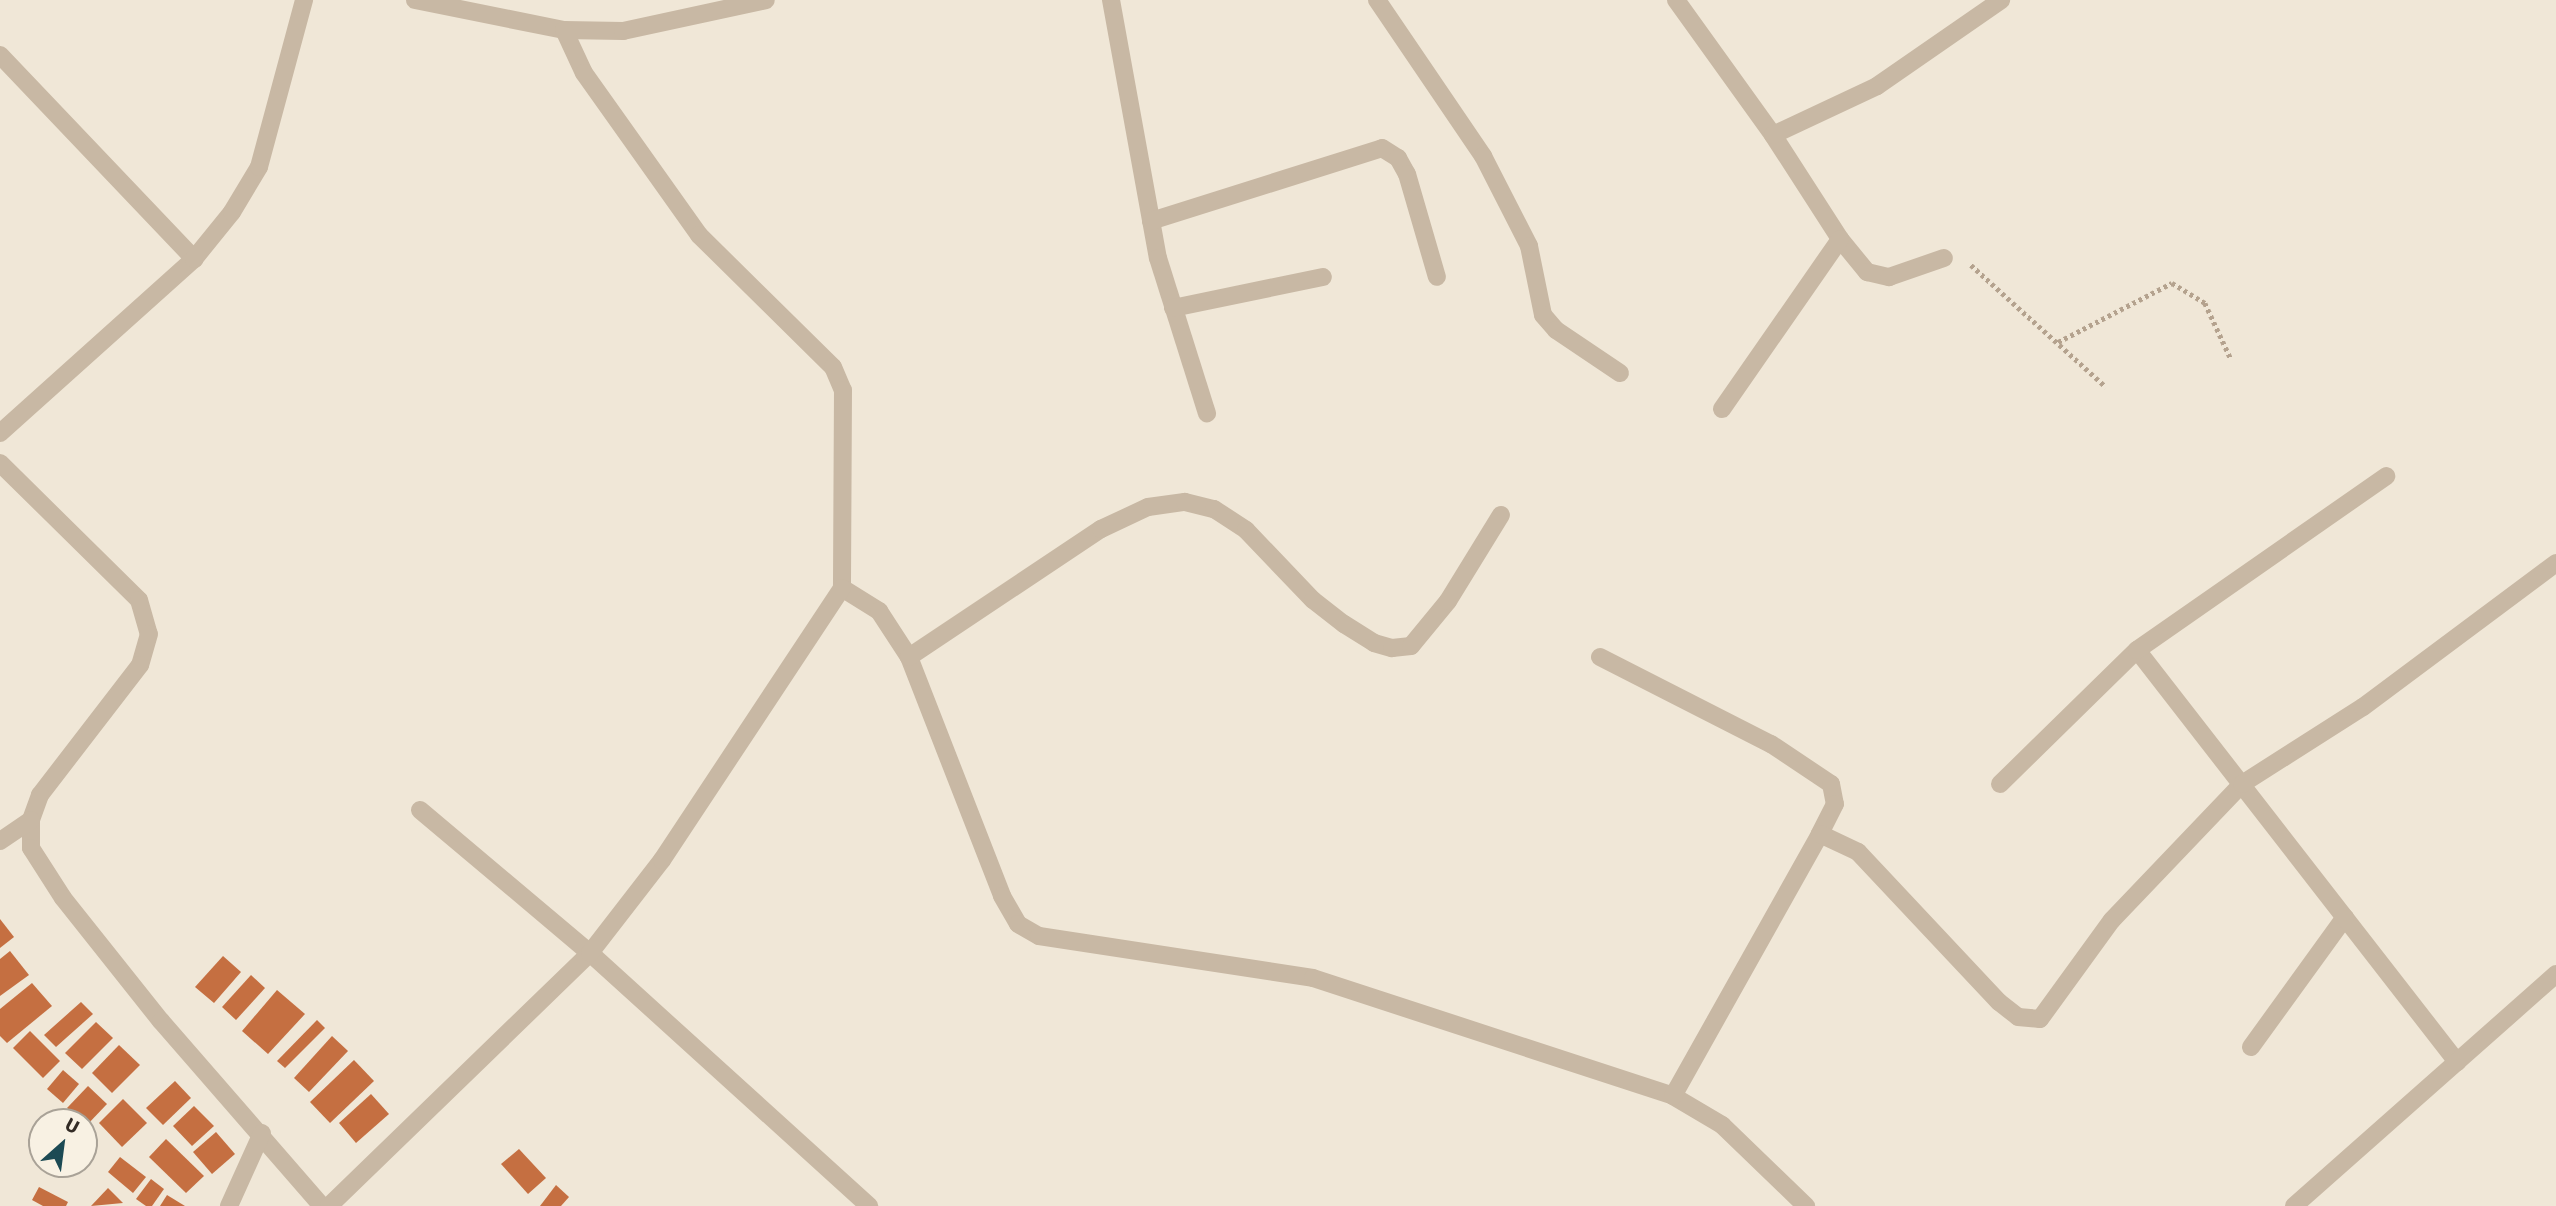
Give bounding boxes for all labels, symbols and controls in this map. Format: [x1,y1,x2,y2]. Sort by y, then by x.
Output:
north arrow [28,1108,98,1178]
text: U [61,1113,83,1140]

